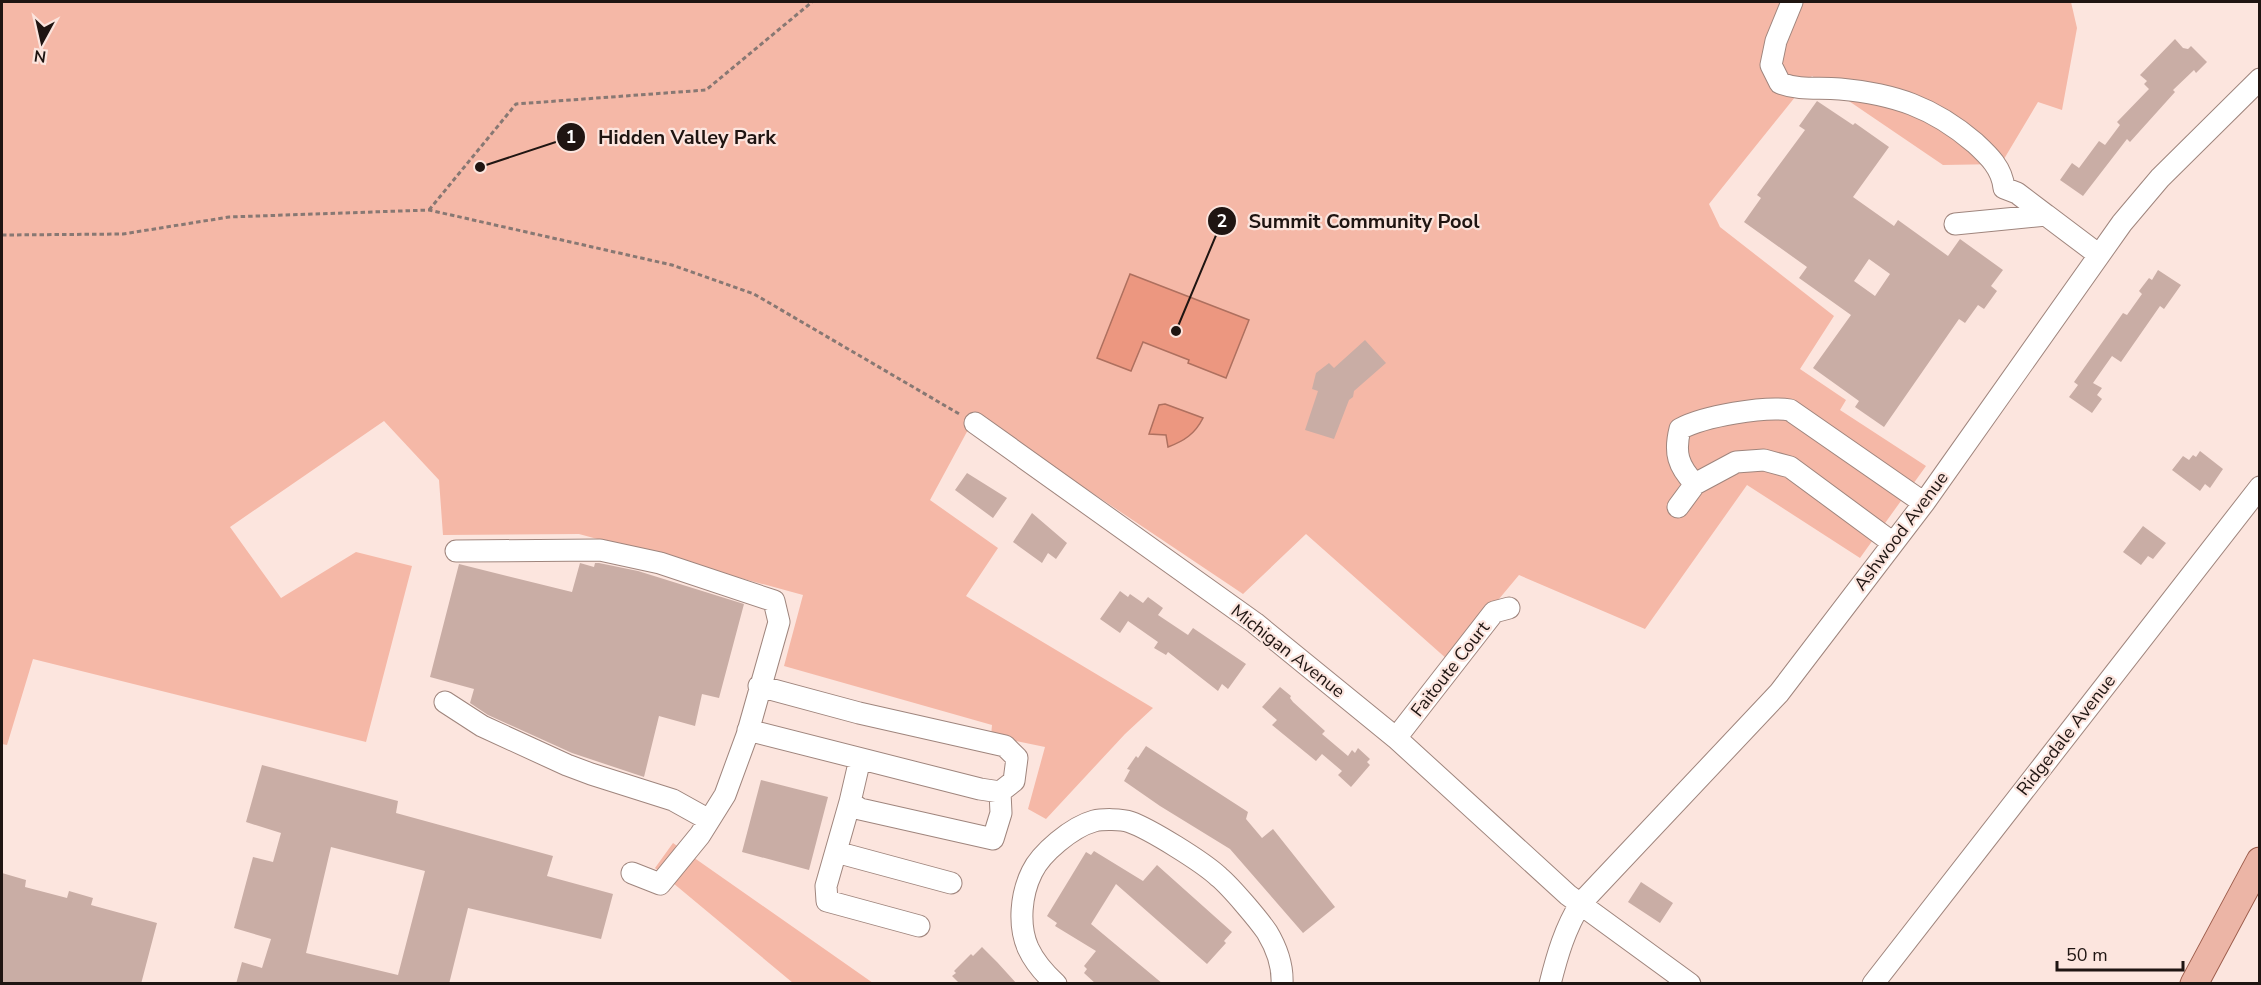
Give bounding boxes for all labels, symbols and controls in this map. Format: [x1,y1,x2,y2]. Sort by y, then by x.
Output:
north arrow [12,12,72,72]
text: N [33,44,48,68]
callout: Hidden Valley Park [556,118,788,156]
text: Hidden Valley Park [598,124,777,151]
text: 1 [566,125,576,149]
callout: Summit Community Pool [1207,202,1492,240]
text: Summit Community Pool [1248,208,1480,235]
text: 2 [1217,209,1227,233]
street label: Ashwood Avenue [1848,467,1954,595]
street label: Michigan Avenue [1226,599,1350,703]
street label: Faitoute Court [1405,616,1495,722]
street label: Ridgedale Avenue [2011,669,2121,801]
scale bar [2057,934,2183,972]
text: 50 m [2066,943,2108,967]

